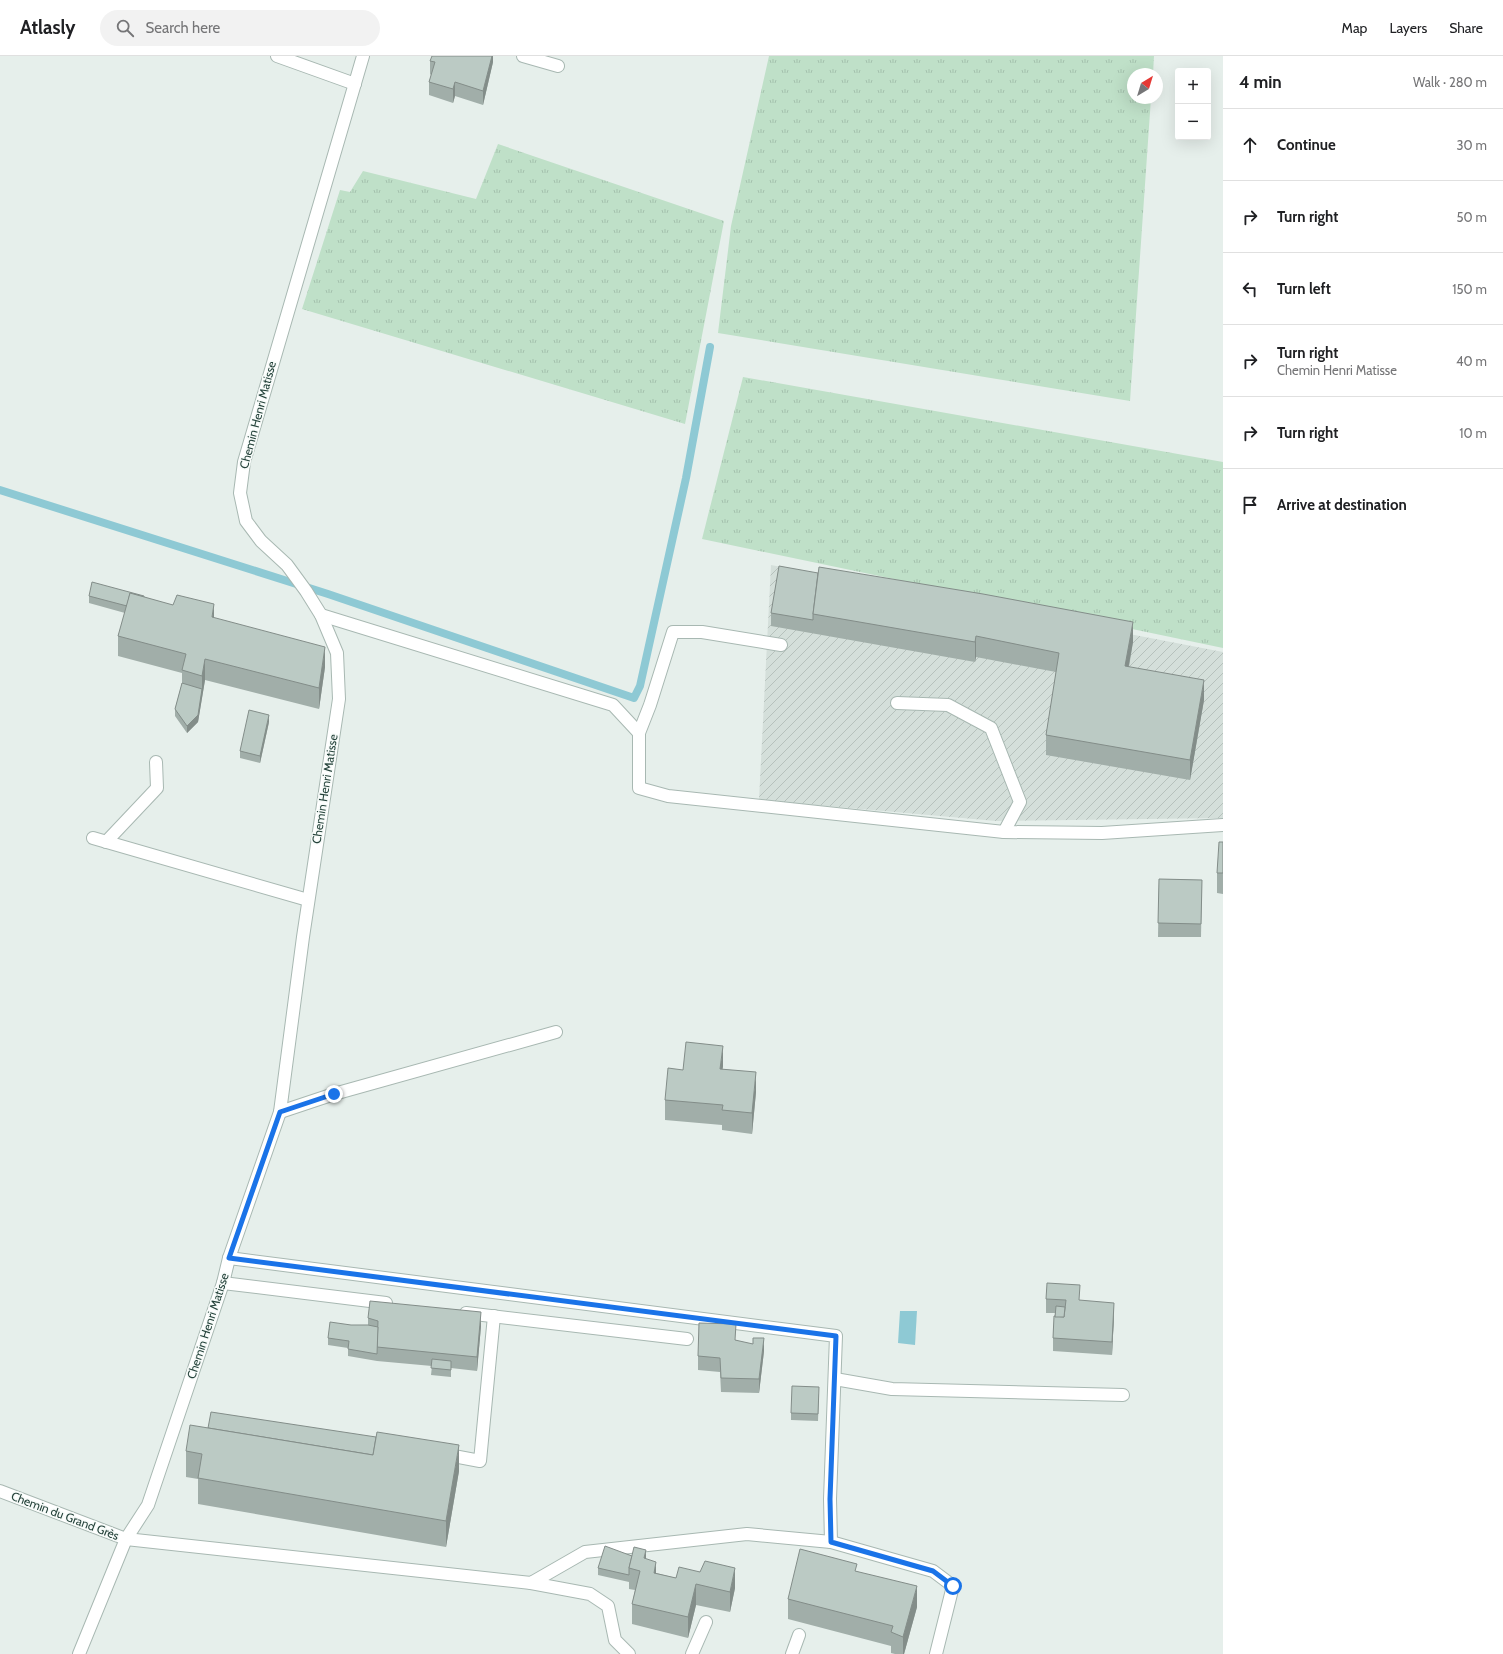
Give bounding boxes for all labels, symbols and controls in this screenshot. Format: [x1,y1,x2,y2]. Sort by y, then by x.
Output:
search box [100,10,380,46]
text: Atlasly [20,16,76,39]
icon: search [114,17,136,39]
text: Search here [146,19,220,37]
text: Map [1342,19,1367,37]
text: Layers [1389,19,1427,37]
text: Share [1449,19,1483,37]
north arrow [1127,68,1163,104]
map controls [1175,68,1211,140]
button: + [1175,68,1211,104]
text: 4 min [1239,72,1282,92]
text: Walk · 280 m [1413,74,1487,90]
button: − [1175,104,1211,140]
icon: ahead [1239,134,1261,156]
text: Continue [1277,136,1336,154]
text: 30 m [1457,137,1487,153]
icon: right [1239,206,1261,228]
text: Turn right [1277,208,1338,226]
text: 50 m [1457,209,1487,225]
icon: left [1239,278,1261,300]
text: Turn left [1277,280,1331,298]
text: 150 m [1452,281,1487,297]
text: Turn right [1277,344,1338,362]
icon: right [1239,350,1261,372]
text: 40 m [1456,353,1487,369]
street label: Chemin Henri Matisse [236,359,279,470]
text: Chemin Henri Matisse [1277,362,1397,378]
icon: right [1239,422,1261,444]
text: Turn right [1277,424,1338,442]
text: 10 m [1459,425,1487,441]
icon: arrive [1239,494,1261,516]
text: Arrive at destination [1277,496,1407,514]
street label: Chemin Henri Matisse [308,733,341,845]
route end [325,1085,343,1103]
street label: Chemin Henri Matisse [183,1271,232,1381]
street label: Chemin du Grand Grès [9,1488,121,1543]
route start [944,1577,962,1595]

